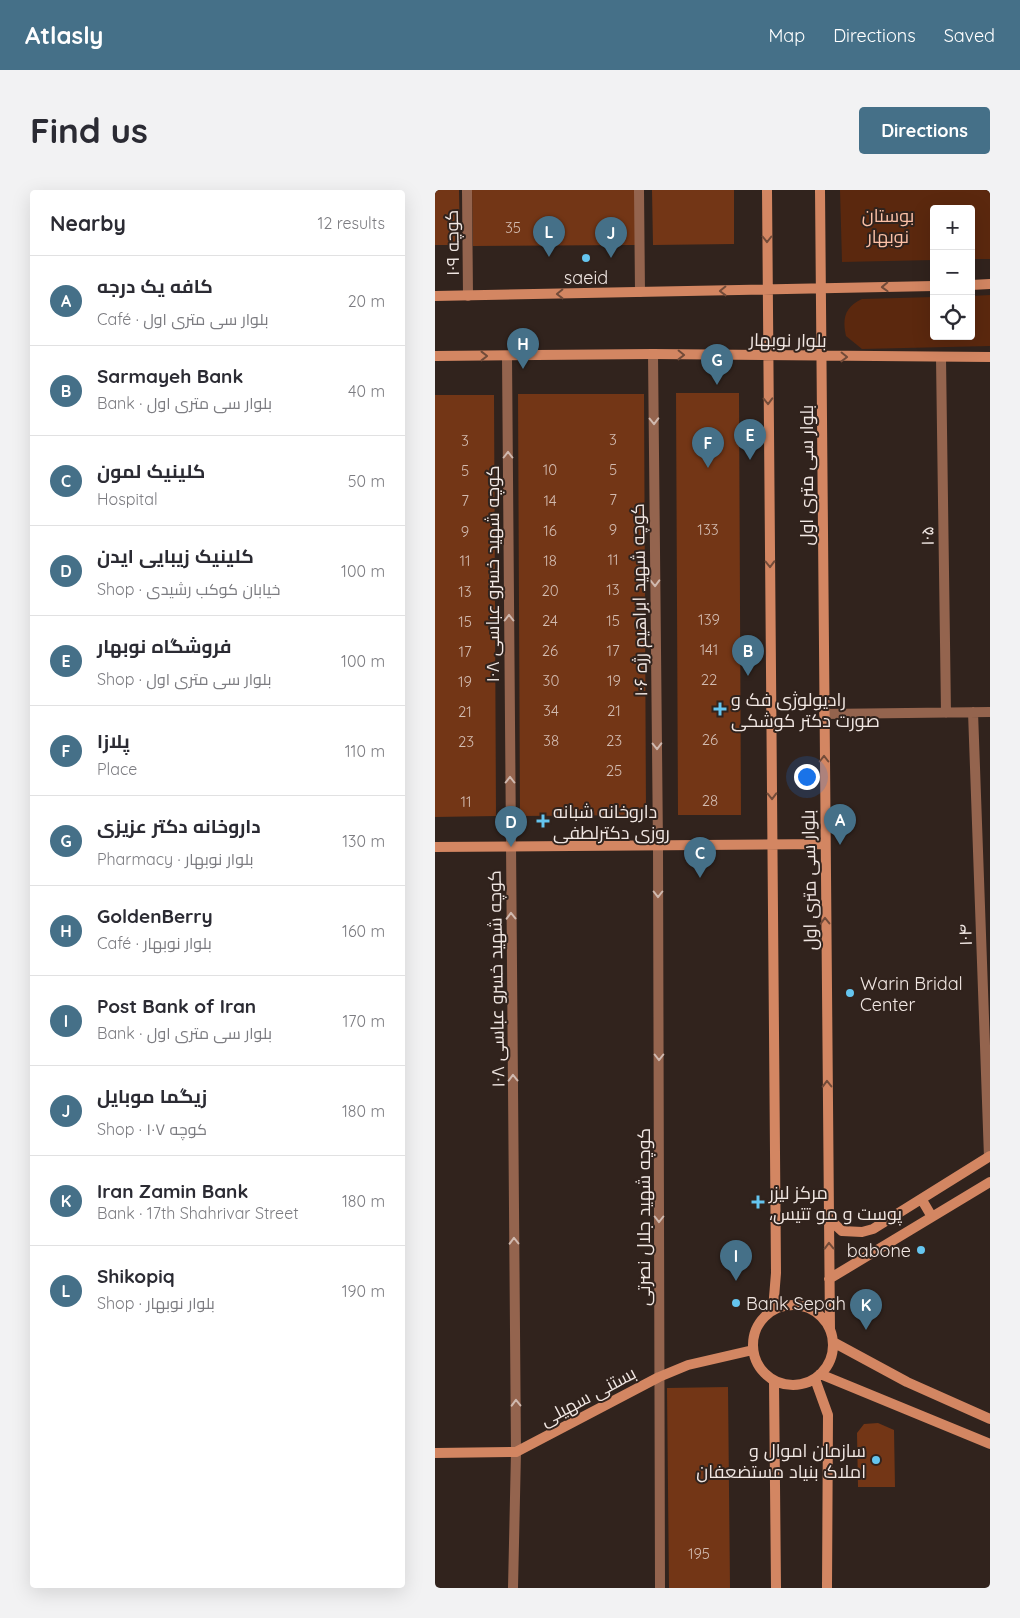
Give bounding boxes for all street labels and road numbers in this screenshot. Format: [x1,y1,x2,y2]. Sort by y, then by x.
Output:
street label: کوچه ۱۰۹ [440,210,465,276]
street label: بلوار نوبهار [748,328,827,352]
street label: بلوار سی متری اول [795,405,818,545]
street label: کوچه شهید خسرو عباسی ۱۰۸ [481,465,505,683]
street label: کوچه شهید ابراهیم رژه ۱۰۶ [626,503,653,697]
street label: ۱۰۵ [915,526,939,546]
street label: بلوار سی متری اول [796,809,822,951]
street label: کوچه شهید خسرو عباسی ۱۰۸ [483,870,510,1088]
street label: ۱۰۴ [953,924,977,946]
street label: کوچه شهید جلال نصرتی [632,1128,656,1306]
street label: بستنی سهیلی [536,1361,640,1431]

